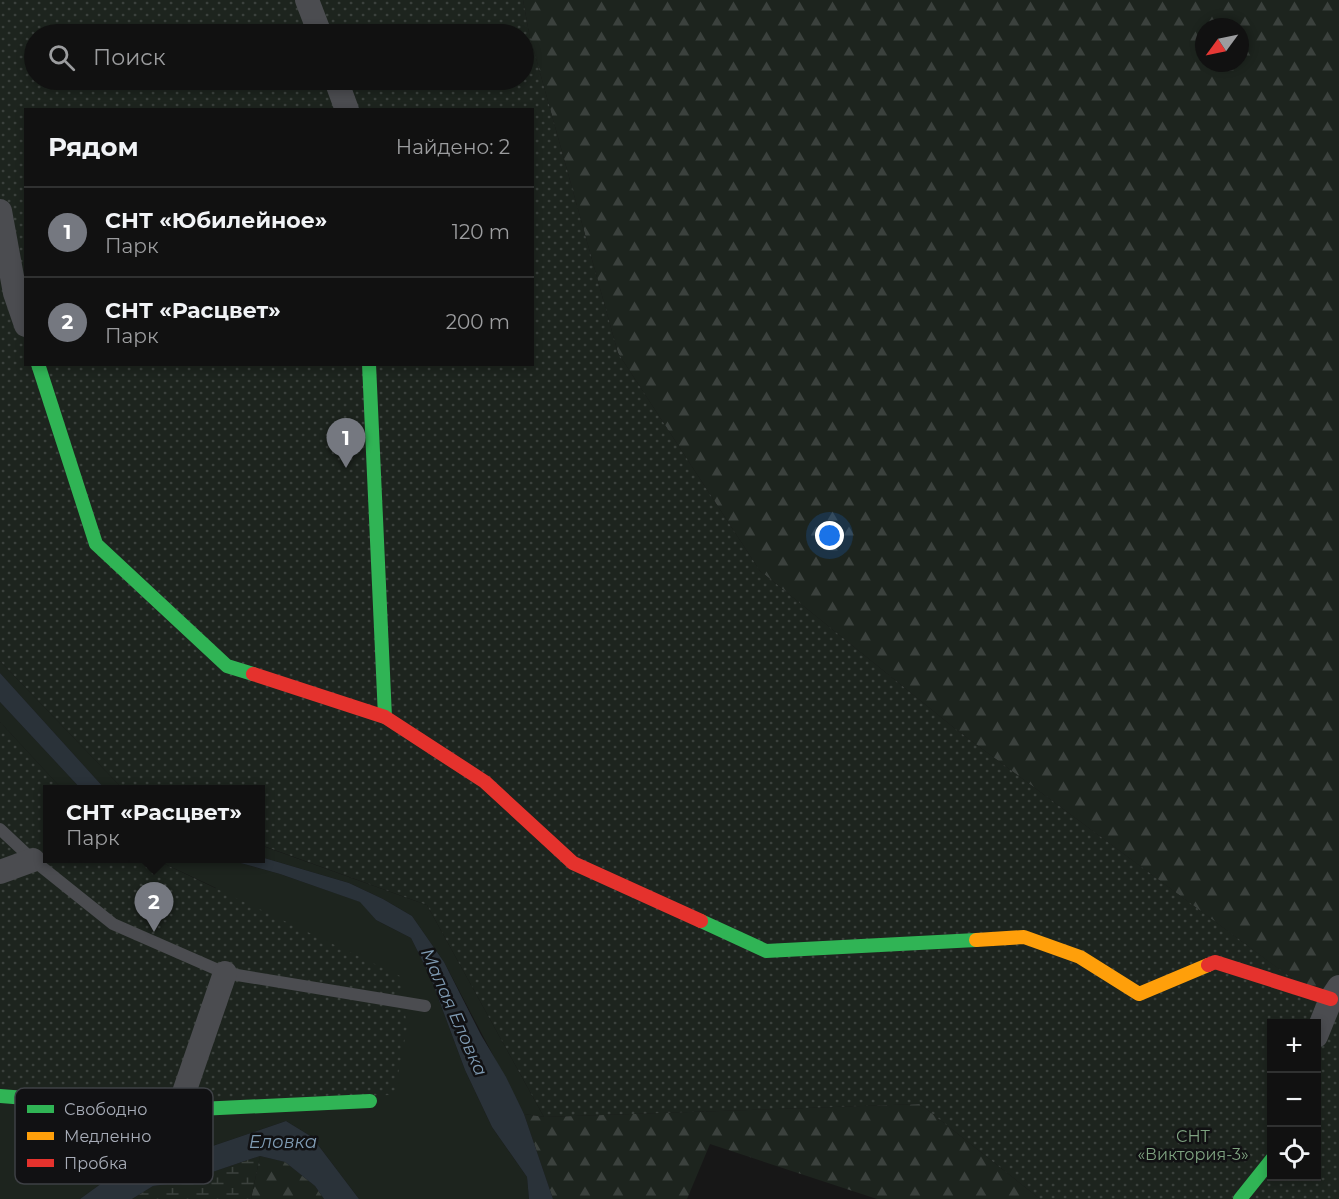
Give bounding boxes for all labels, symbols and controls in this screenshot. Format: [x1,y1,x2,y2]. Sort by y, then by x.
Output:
north arrow [1195,18,1249,72]
search box [24,24,534,90]
icon: search [45,41,78,74]
text: Поиск [93,44,165,71]
text: Рядом [48,131,139,163]
text: Найдено: 2 [396,135,510,159]
text: СНТ «Юбилейное» [105,207,327,234]
text: 1 [64,220,71,244]
text: 120 m [452,220,510,244]
text: Парк [105,234,159,258]
text: СНТ «Расцвет» [105,297,281,324]
text: 2 [62,310,73,334]
text: 200 m [446,310,510,334]
text: Парк [105,324,159,348]
pin: 1 [326,418,366,468]
your location [815,521,844,550]
popup [43,785,265,863]
text: СНТ «Расцвет» [66,799,242,826]
text: Парк [66,826,120,850]
pin: 2 [134,882,174,932]
water label: Малая Еловка [416,945,492,1079]
map controls [1267,1019,1321,1181]
button: + [1267,1019,1321,1073]
button: − [1267,1073,1321,1127]
legend [15,1088,213,1184]
text: Свободно [64,1100,147,1119]
text: Медленно [64,1127,151,1146]
park label: СНТ «Виктория-3» [1137,1127,1249,1164]
button: locate [1267,1127,1321,1181]
water label: Еловка [249,1131,317,1153]
text: Пробка [64,1154,127,1173]

